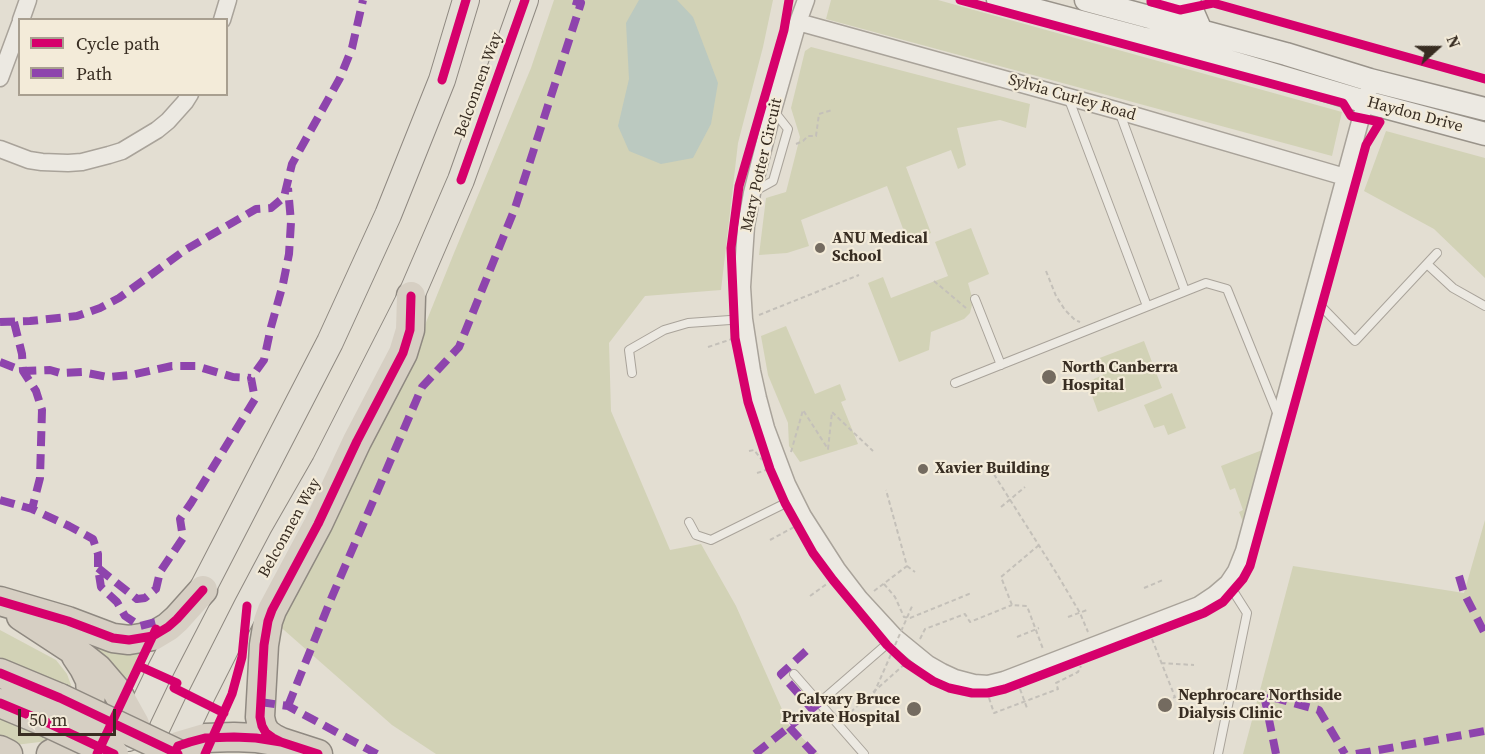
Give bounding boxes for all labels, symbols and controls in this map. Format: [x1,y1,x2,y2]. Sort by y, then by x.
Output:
legend [18,18,228,96]
north arrow [1407,18,1467,78]
street label: Belconnen Way [451,30,507,140]
text: Cycle path [76,31,160,56]
text: N [1441,32,1466,51]
text: Path [76,61,112,86]
street label: Sylvia Curley Road [1006,71,1138,125]
street label: Haydon Drive [1365,93,1465,137]
street label: Mary Potter Circuit [737,96,787,234]
place label: ANU Medical School [832,229,928,267]
marker: ANU Medical School [813,241,827,255]
place label: North Canberra Hospital [1062,358,1178,396]
marker: North Canberra Hospital [1040,368,1058,386]
place label: Xavier Building [935,459,1049,479]
marker: Xavier Building [916,462,930,476]
street label: Belconnen Way [255,475,325,581]
place label: Nephrocare Northside Dialysis Clinic [1178,686,1342,724]
place label: Calvary Bruce Private Hospital [782,690,900,728]
marker: Nephrocare Northside Dialysis Clinic [1156,696,1174,714]
scale bar [21,697,118,735]
marker: Calvary Bruce Private Hospital [905,700,923,718]
text: 50 m [29,707,67,732]

